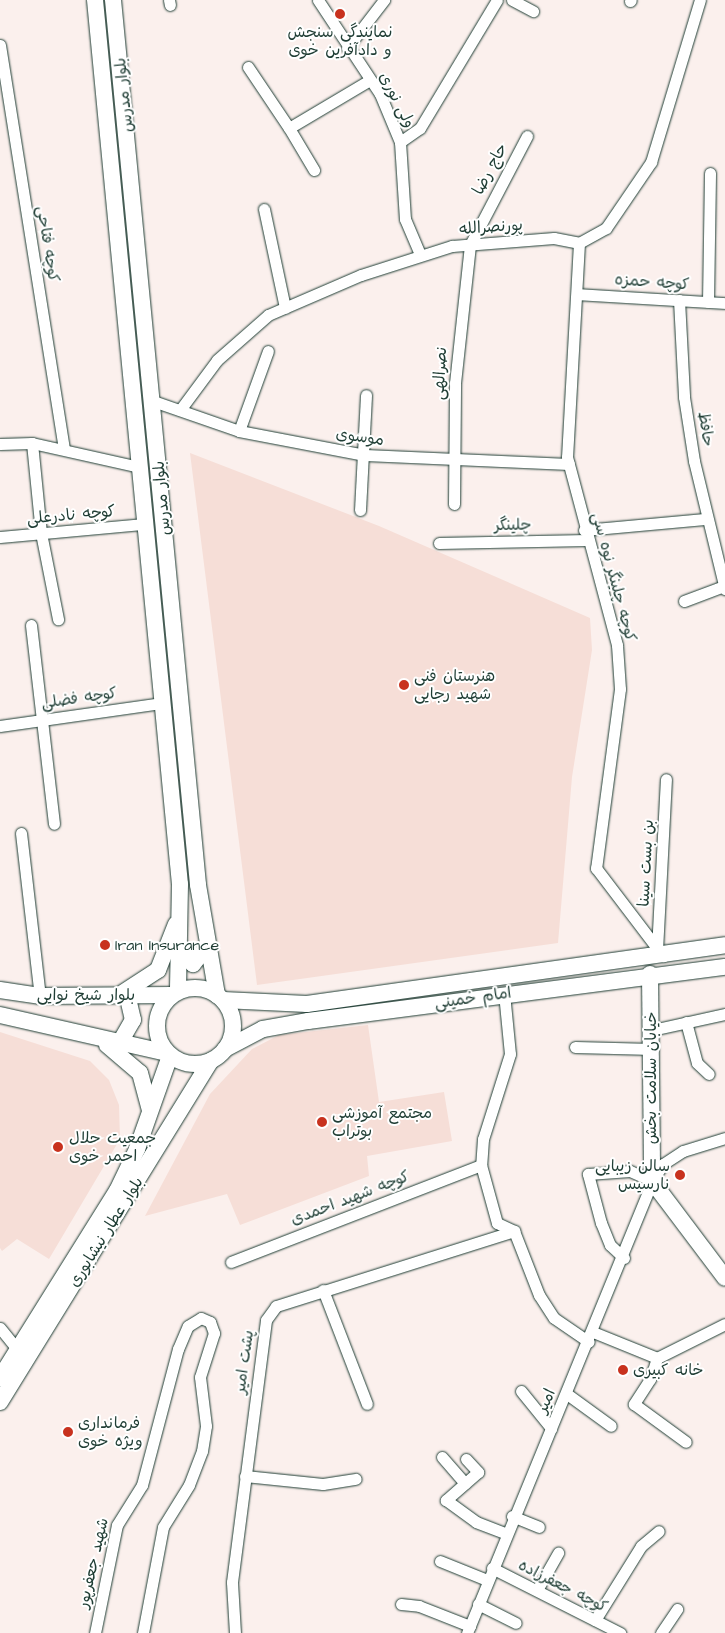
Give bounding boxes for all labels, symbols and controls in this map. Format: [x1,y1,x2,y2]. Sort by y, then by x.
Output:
marker: نمایندگی سنجش و دادآفرین خوی [334,8,346,20]
place label: نمایندگی سنجش و دادآفرین خوی [287,22,393,60]
street label: بلوار مدرس [111,57,137,133]
street label: ولی نوری [375,69,419,131]
street label: حاج رضا [468,140,512,198]
street label: کوچه فتاحی [33,205,63,283]
street label: پورنصرالله [458,215,524,239]
street label: کوچه حمزه [614,270,690,294]
street label: نصرالهی [429,345,451,401]
street label: حافظ [694,410,718,448]
street label: موسوی [335,424,385,450]
street label: بلوار مدرس [149,460,175,536]
street label: کوچه نادرعلی [26,502,116,528]
street label: کوچه چلینگر نوه سی [588,510,640,644]
street label: چلینگر [494,515,532,535]
place label: هنرستان فنی شهید رجایی [414,666,495,704]
marker: هنرستان فنی شهید رجایی [398,679,410,691]
street label: کوچه فضلی [40,683,118,713]
street label: بن بست سینا [634,819,658,907]
place label: Iran Insurance [115,935,219,955]
marker: Iran Insurance [99,939,111,951]
street label: امام خمینی [433,983,513,1013]
street label: بلوار شیخ نوایی [37,985,135,1005]
street label: خیابان سلامت بخش [641,1012,661,1144]
place label: مجتمع آموزشی بوتراب [332,1103,432,1141]
marker: مجتمع آموزشی بوتراب [316,1116,328,1128]
place label: جمعیت حلال احمر خوی [69,1128,156,1166]
marker: جمعیت حلال احمر خوی [51,1140,65,1154]
place label: سالن زیبایی نارسیس [595,1156,670,1194]
street label: کوچه شهید احمدی [288,1167,412,1229]
marker: سالن زیبایی نارسیس [674,1169,686,1181]
street label: بلوار عطار نیشابوری [64,1173,148,1291]
street label: پشت امیر [230,1329,258,1395]
place label: خانه کبیری [633,1360,704,1380]
marker: خانه کبیری [617,1364,629,1376]
street label: امیر [532,1386,560,1416]
place label: فرمانداری ویژه خوی [78,1413,143,1451]
marker: فرمانداری ویژه خوی [62,1426,74,1438]
street label: شهید جعفرپور [73,1516,113,1610]
street label: کوچه جعفرزاده [515,1555,611,1617]

